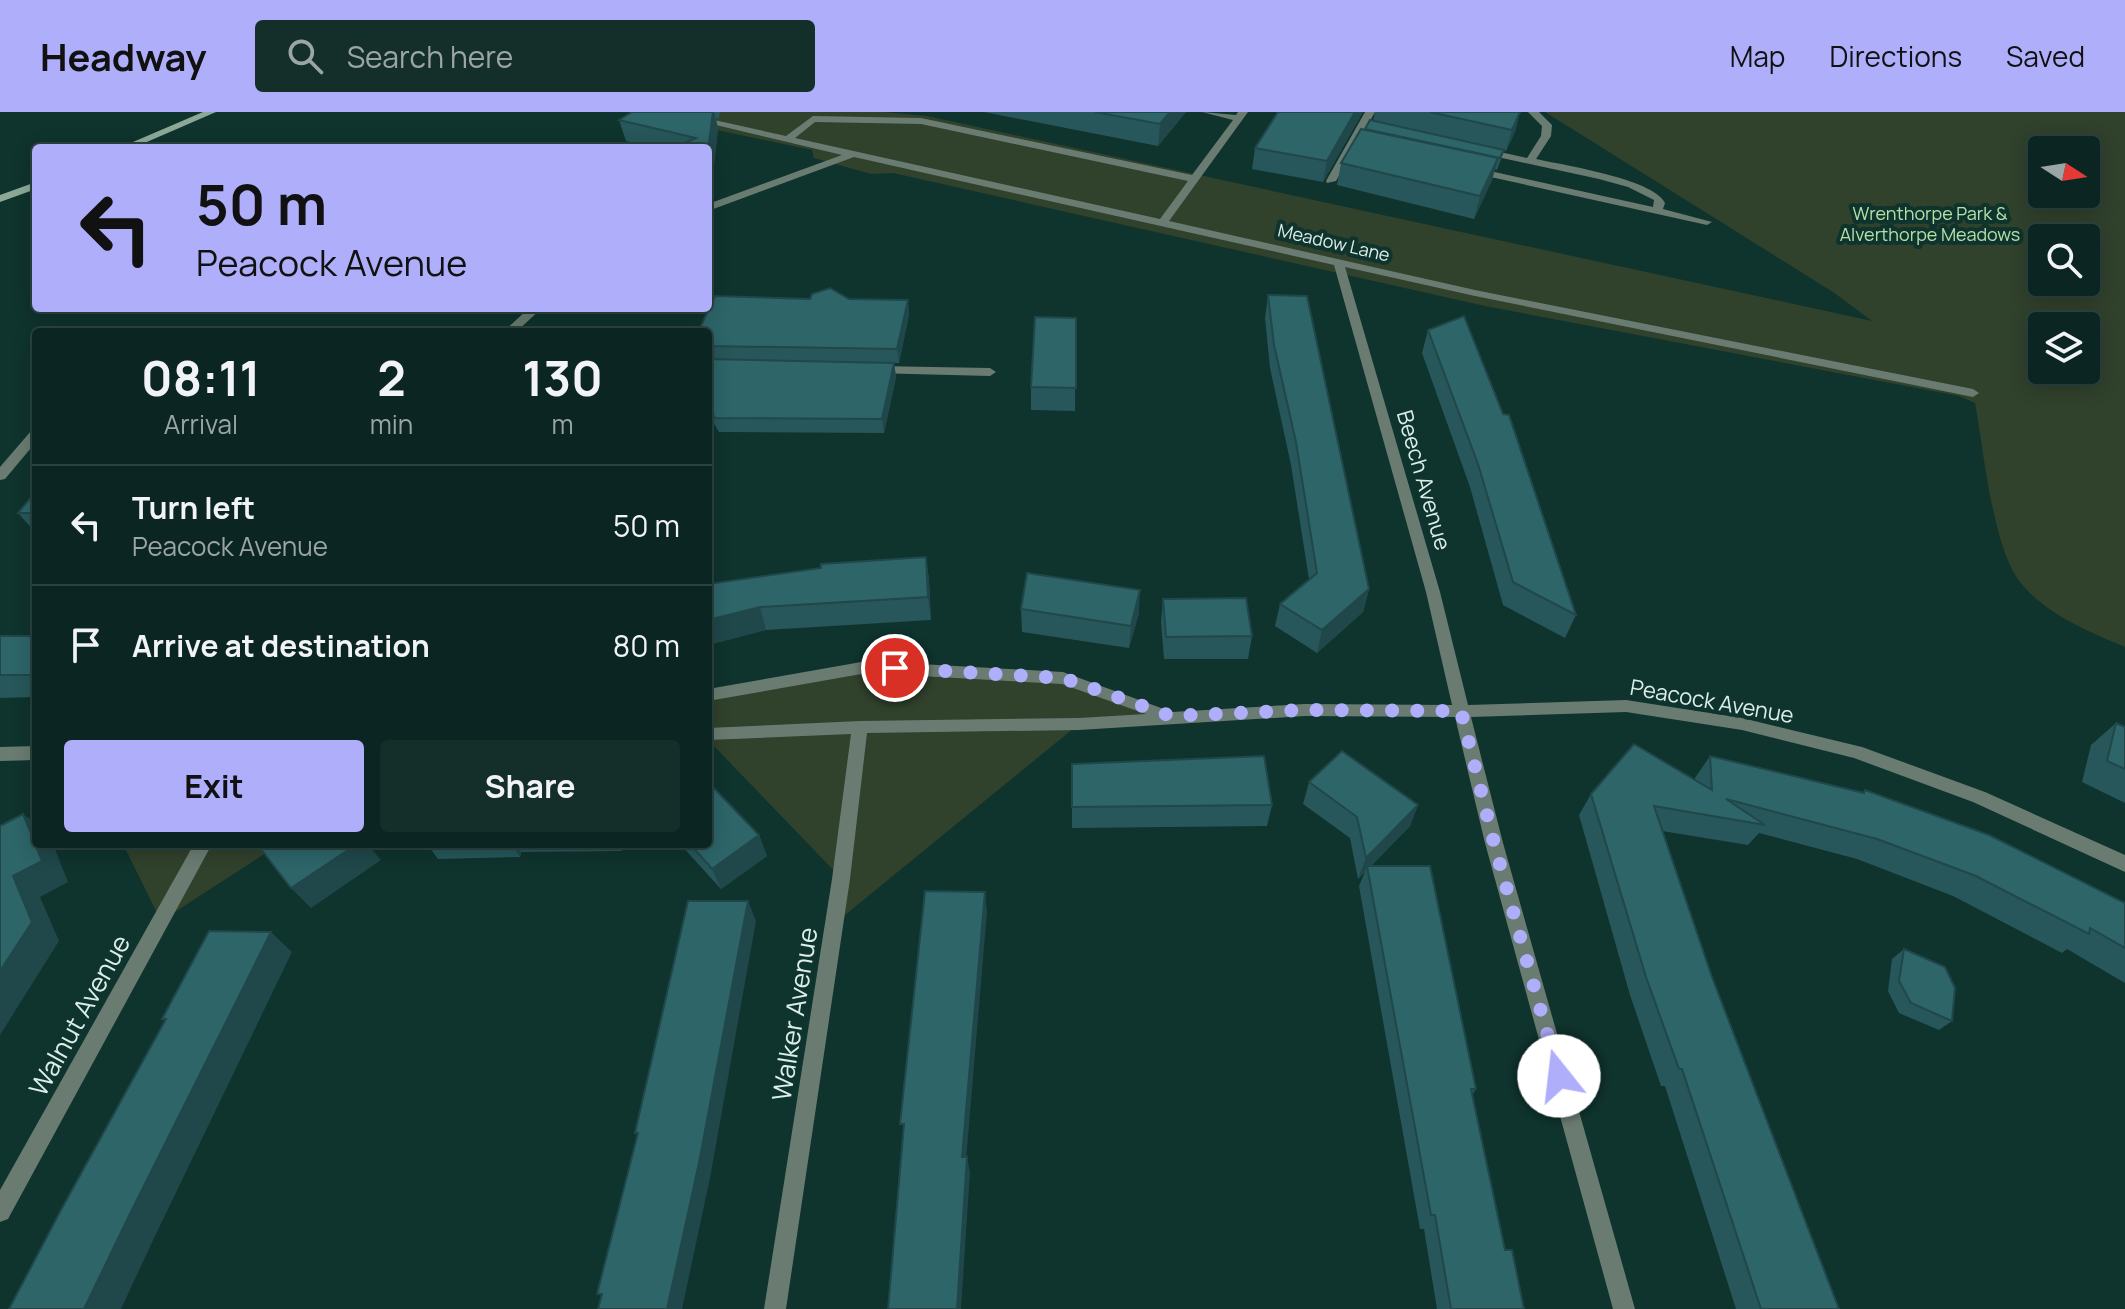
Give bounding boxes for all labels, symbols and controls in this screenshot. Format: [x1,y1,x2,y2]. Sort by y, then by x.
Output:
search box [255,20,815,92]
text: Headway [40,30,207,82]
icon: search [283,34,327,78]
text: Search here [347,36,513,77]
text: Map [1730,37,1785,75]
text: Directions [1829,37,1962,75]
text: Saved [2006,37,2085,75]
north arrow [2028,136,2100,208]
map controls [2028,136,2100,384]
text: 50 m [196,165,327,242]
icon: left [64,176,168,280]
park label: Wrenthorpe Park & Alverthorpe Meadows [1840,201,2020,246]
street label: Meadow Lane [1276,217,1392,267]
button: search [2028,224,2100,296]
text: Peacock Avenue [196,238,467,287]
button: layers [2028,312,2100,384]
text: 08:11 [141,345,261,410]
text: 2 [377,345,406,410]
text: 130 [522,345,603,410]
text: Arrival [164,406,238,442]
text: min [370,406,413,442]
text: m [552,406,574,442]
street label: Beech Avenue [1390,407,1458,554]
text: Turn left [132,487,255,528]
icon: left [64,503,108,547]
text: 50 m [613,505,680,546]
text: Peacock Avenue [132,528,328,564]
icon: arrive [64,623,108,667]
text: Arrive at destination [132,625,430,666]
text: 80 m [613,625,680,666]
pin [861,634,929,702]
icon: arrive [873,646,917,690]
street label: Peacock Avenue [1628,672,1796,730]
button: Exit [64,740,364,832]
button: Share [380,740,680,832]
street label: Walker Avenue [763,925,825,1103]
street label: Walnut Avenue [20,928,138,1102]
position arrow [1517,1034,1601,1118]

